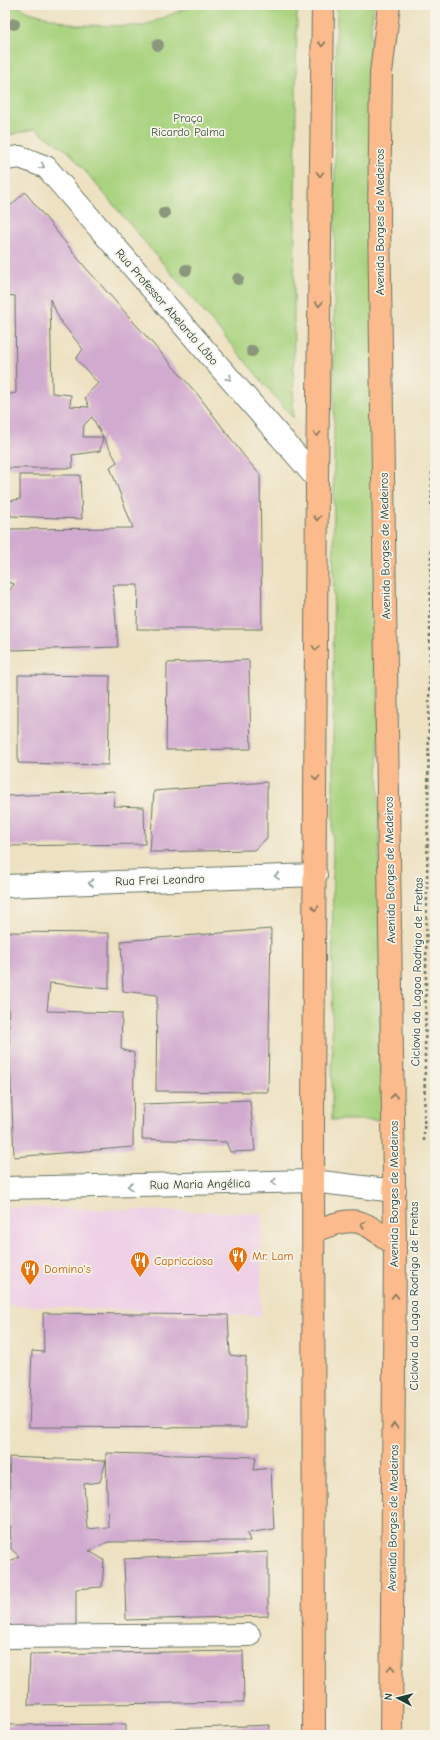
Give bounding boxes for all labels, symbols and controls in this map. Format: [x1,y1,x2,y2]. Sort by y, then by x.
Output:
one-way arrow [318,41,326,47]
park label: Praça Ricardo Palma [151,111,225,139]
street label: Avenida Borges de Medeiros [373,149,387,295]
one-way arrow [38,161,45,169]
one-way arrow [316,171,324,177]
street label: Rua Professor Abelardo Lôbo [113,246,221,368]
one-way arrow [315,301,323,307]
one-way arrow [225,374,232,381]
one-way arrow [313,431,322,437]
street label: Avenida Borges de Medeiros [377,473,393,619]
one-way arrow [313,515,321,521]
one-way arrow [312,645,320,651]
one-way arrow [312,775,320,781]
street label: Avenida Borges de Medeiros [382,797,398,943]
street label: Rua Frei Leandro [115,871,205,889]
one-way arrow [274,872,280,880]
street label: Ciclovia da Lagoa Rodrigo de Freitas [408,877,426,1067]
one-way arrow [88,879,94,887]
one-way arrow [311,905,319,911]
one-way arrow [390,1093,398,1099]
street label: Avenida Borges de Medeiros [387,1121,401,1267]
street label: Rua Maria Angélica [150,1176,250,1192]
one-way arrow [271,1178,277,1187]
one-way arrow [127,1182,133,1190]
street label: Ciclovia da Lagoa Rodrigo de Freitas [407,1202,421,1390]
one-way arrow [360,1220,367,1229]
restaurant icon: Mr. Lam [227,1245,249,1273]
place label: Mr. Lam [252,1249,293,1263]
restaurant icon: Capricciosa [129,1250,151,1278]
place label: Capricciosa [154,1254,213,1268]
restaurant icon: Domino's [19,1258,41,1286]
place label: Domino's [44,1262,91,1276]
one-way arrow [391,1293,399,1299]
one-way arrow [389,1423,398,1429]
street label: Avenida Borges de Medeiros [385,1445,401,1591]
one-way arrow [387,1665,395,1671]
north arrow [378,1678,418,1718]
text: N [382,1692,395,1701]

